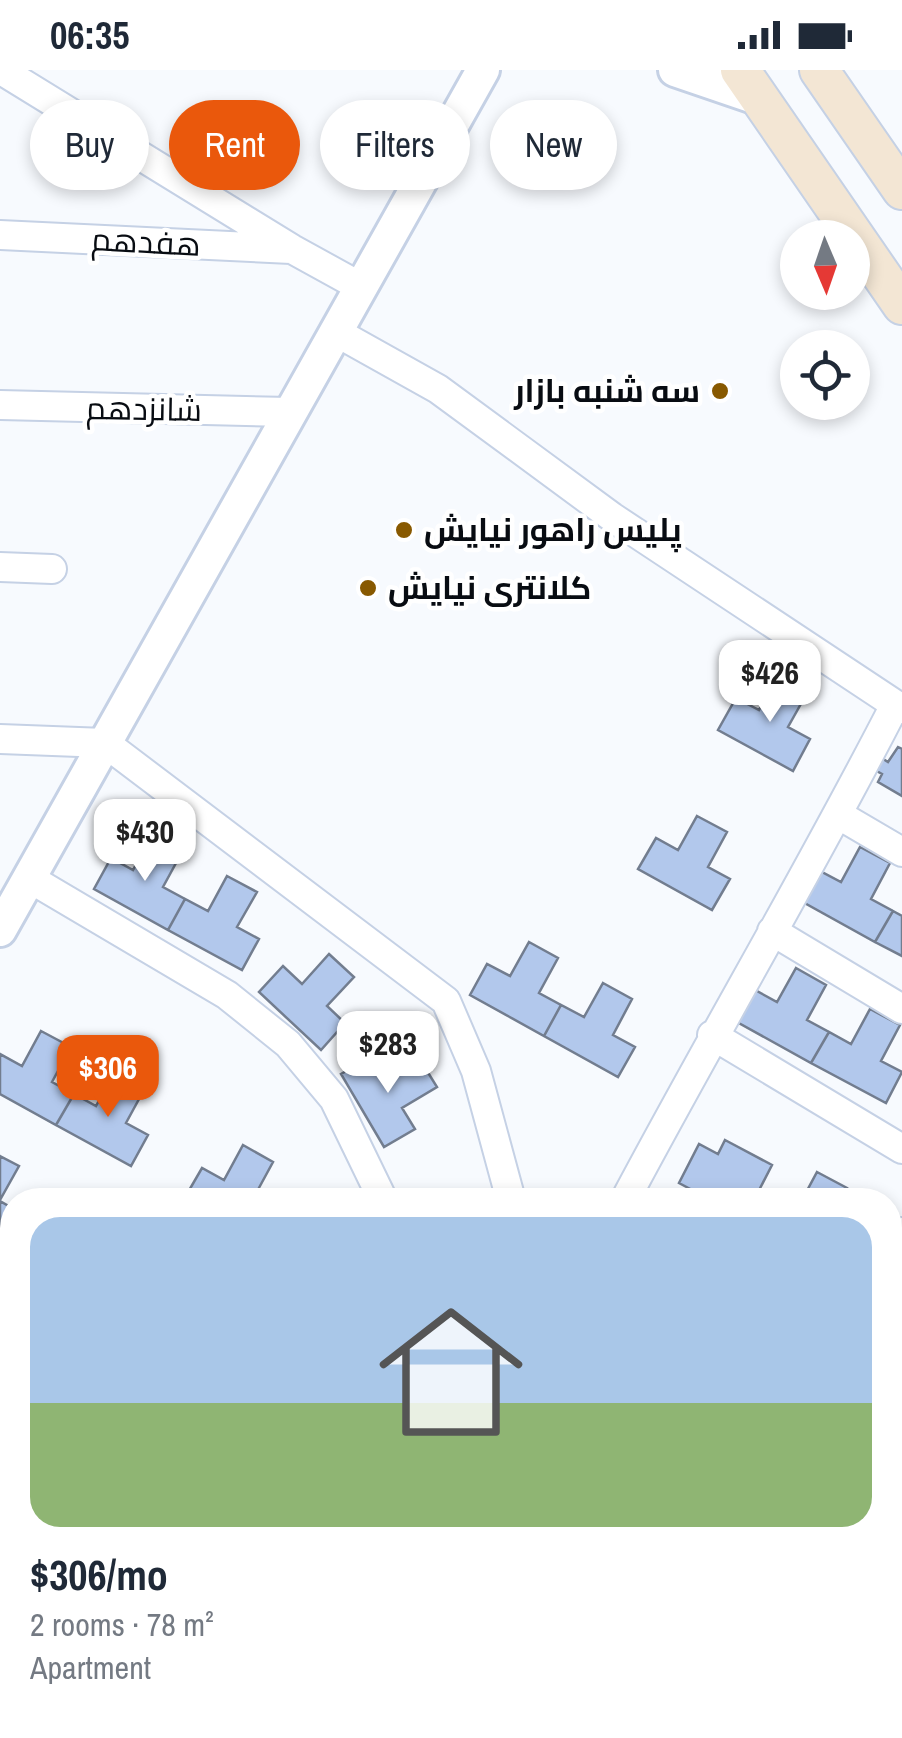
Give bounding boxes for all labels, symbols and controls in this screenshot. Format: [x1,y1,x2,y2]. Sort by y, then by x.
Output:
text: 06:35 [50,10,130,61]
chip: Buy [30,100,149,190]
chip: Rent [169,100,300,190]
chip: Filters [320,100,470,190]
chip: New [490,100,617,190]
street label: هفدهم [90,217,202,267]
north arrow [780,220,870,310]
map controls [780,220,870,420]
button: locate [780,330,870,420]
place label: سه شنبه بازار [513,369,700,412]
marker: سه شنبه بازار [709,380,731,402]
street label: شانزدهم [86,386,202,432]
place label: پلیس راهور نیایش [424,508,682,553]
marker: پلیس راهور نیایش [393,519,415,541]
place label: کلانتری نیایش [388,566,591,609]
marker: کلانتری نیایش [357,577,379,599]
pin: $426 [711,640,829,725]
text: $426 [741,651,799,694]
pin: $430 [86,799,204,884]
text: $430 [116,810,174,853]
pin: $283 [329,1011,447,1096]
text: $283 [359,1022,417,1065]
pin: $306 [49,1035,167,1120]
text: $306 [79,1046,137,1089]
icon: home [361,1282,541,1462]
text: $306/mo [30,1547,168,1603]
text: 2 rooms · 78 m² [30,1603,214,1646]
text: Apartment [30,1646,151,1689]

